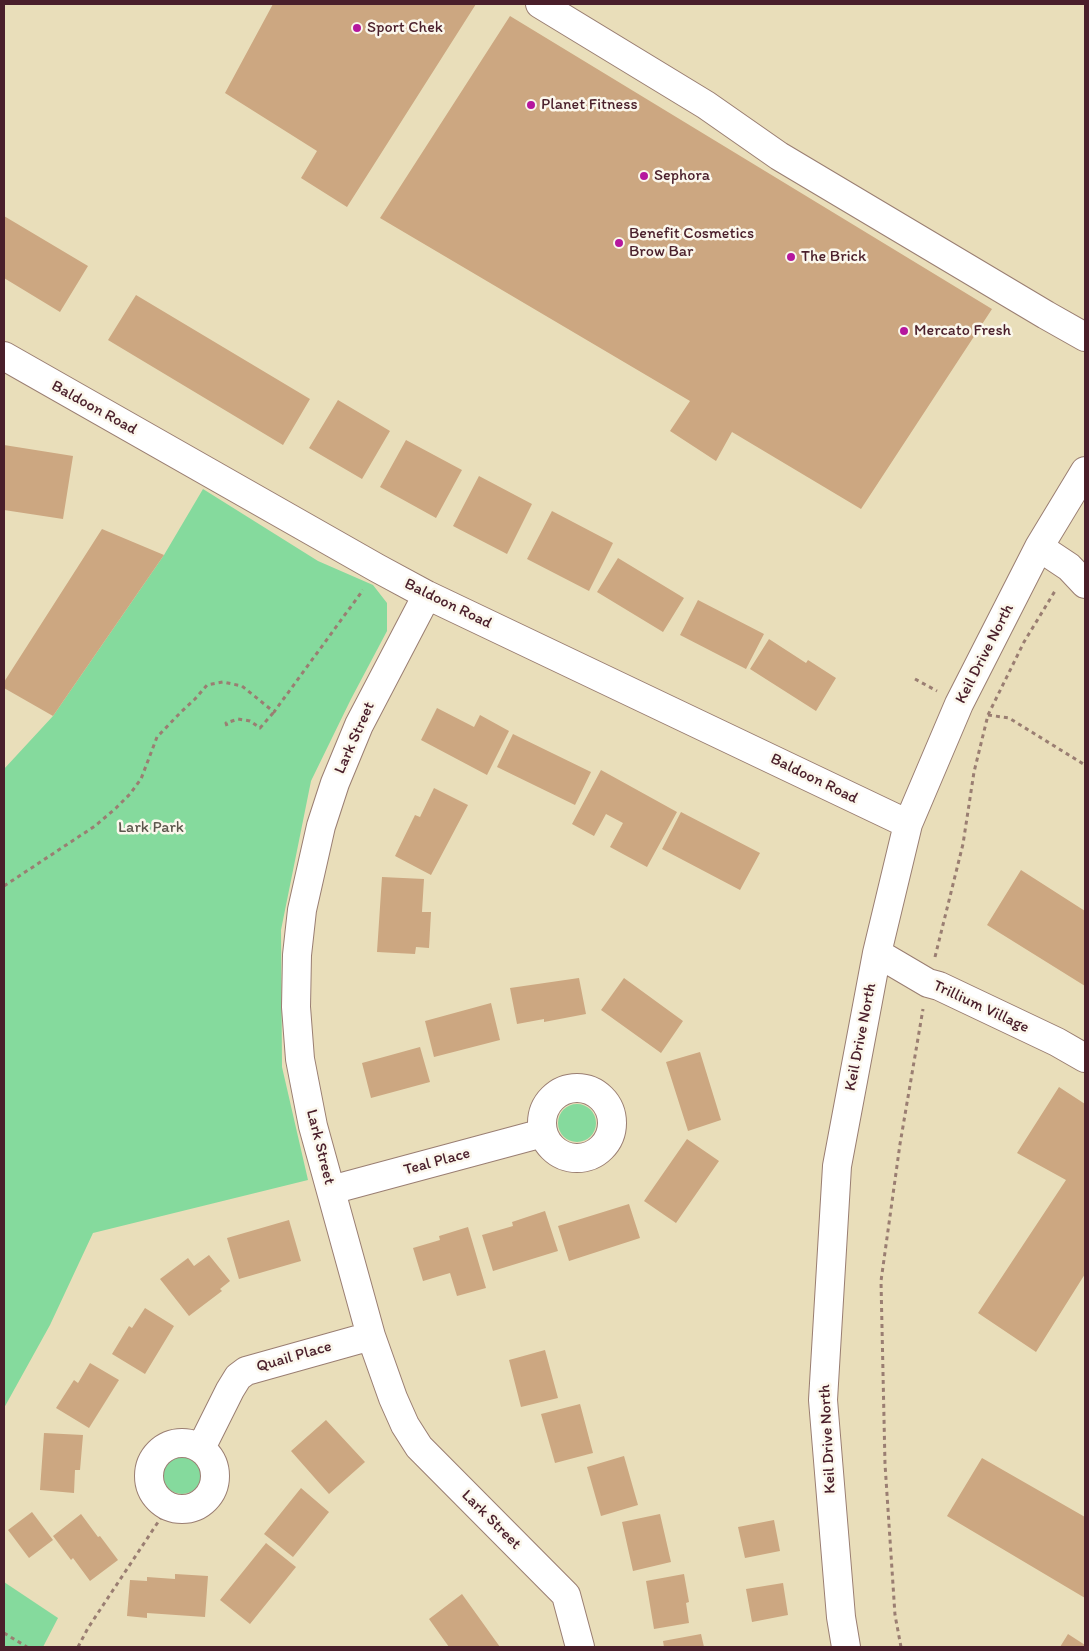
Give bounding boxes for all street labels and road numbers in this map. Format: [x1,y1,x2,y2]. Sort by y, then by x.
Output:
street label: Baldoon Road [48,377,140,439]
street label: Baldoon Road [401,575,495,633]
street label: Keil Drive North [952,601,1018,707]
street label: Lark Street [331,699,379,777]
street label: Baldoon Road [767,750,861,808]
street label: Trillium Village [930,976,1032,1038]
street label: Keil Drive North [841,981,881,1093]
street label: Lark Street [301,1107,339,1187]
street label: Teal Place [402,1144,472,1180]
street label: Quail Place [254,1337,334,1377]
street label: Keil Drive North [816,1384,840,1494]
street label: Lark Street [457,1486,525,1554]

